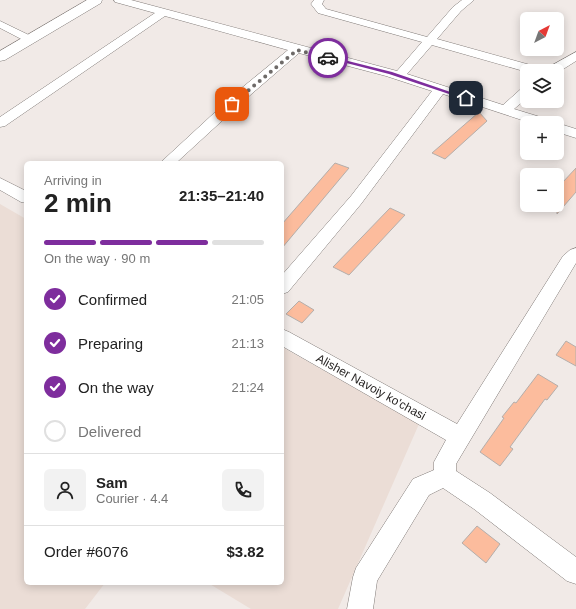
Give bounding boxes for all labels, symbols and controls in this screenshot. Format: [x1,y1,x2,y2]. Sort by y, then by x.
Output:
north arrow [520,12,564,56]
map controls [520,12,564,212]
courier [308,38,348,78]
icon: car [317,47,339,69]
button: layers [520,64,564,108]
pin [449,81,483,115]
pin [215,87,249,121]
icon: home [455,87,477,109]
icon: bag [221,93,243,115]
button: + [520,116,564,160]
button: − [520,168,564,212]
text: Arriving in [44,173,102,188]
text: 21:35–21:40 [179,187,264,204]
text: 2 min [44,188,112,218]
text: On the way · 90 m [44,251,150,266]
icon: check [44,288,66,310]
text: Confirmed [78,291,147,308]
text: 21:05 [231,292,264,307]
icon: check [44,332,66,354]
text: Preparing [78,335,143,352]
text: 21:13 [231,336,264,351]
street label: Alisher Navoiy ko'chasi [314,351,428,423]
icon: check [44,376,66,398]
text: On the way [78,379,154,396]
text: 21:24 [231,380,264,395]
text: Delivered [78,423,141,440]
button: person [44,469,86,511]
button: phone [222,469,264,511]
text: Sam [96,474,128,491]
text: Courier · 4.4 [96,491,168,506]
text: Order #6076 [44,543,128,560]
text: $3.82 [226,543,264,560]

